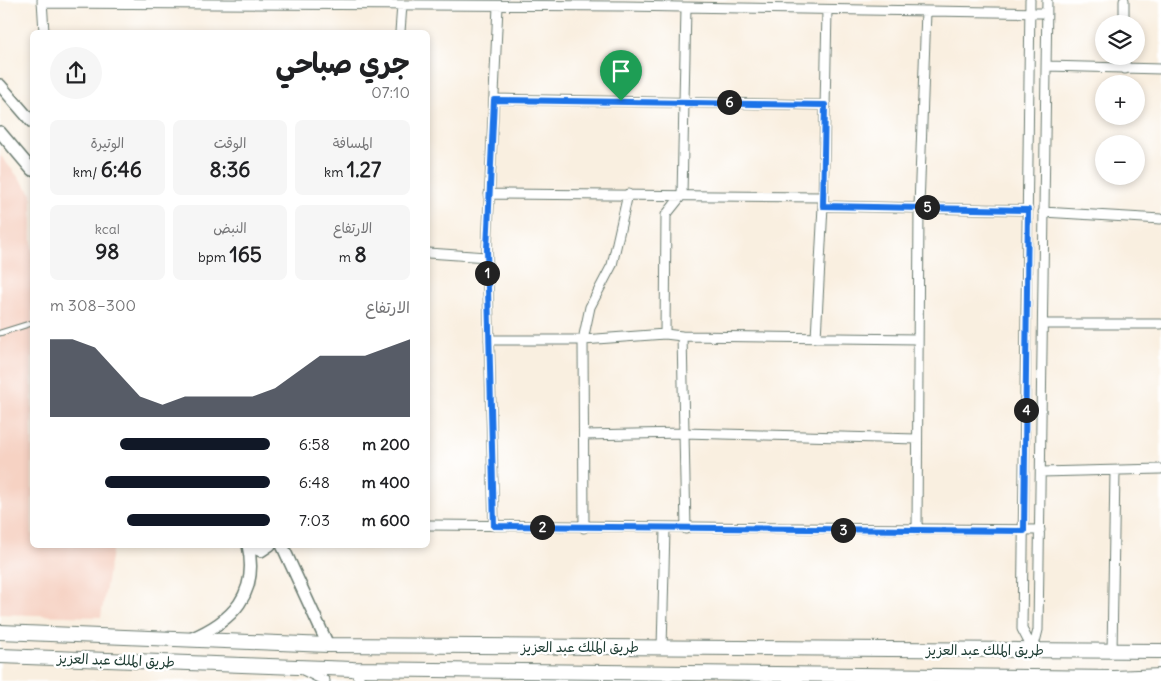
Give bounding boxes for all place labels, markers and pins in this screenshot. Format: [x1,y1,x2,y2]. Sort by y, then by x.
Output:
pin [600,50,642,101]
pin: 6 [716,90,742,114]
pin: 5 [914,194,940,220]
pin: 1 [474,260,500,286]
pin: 4 [1014,398,1038,422]
pin: 2 [530,514,554,540]
pin: 3 [830,518,856,542]

